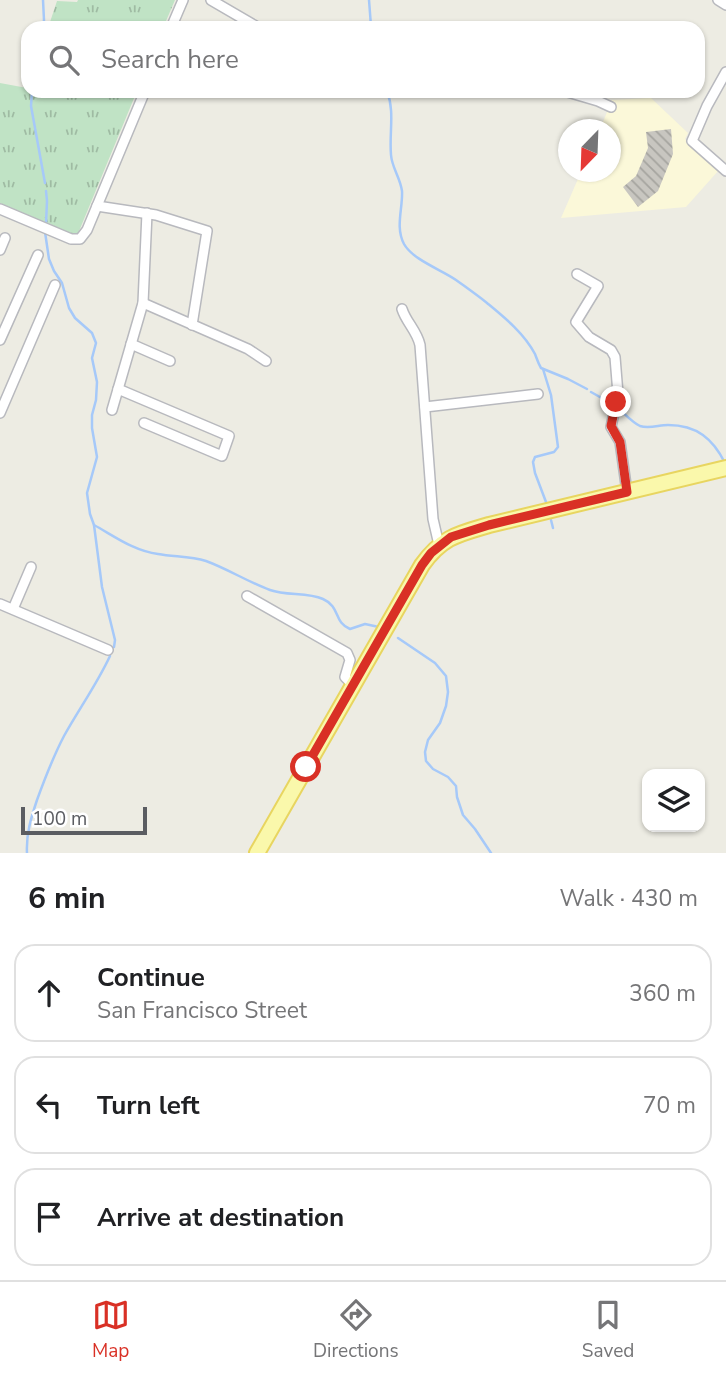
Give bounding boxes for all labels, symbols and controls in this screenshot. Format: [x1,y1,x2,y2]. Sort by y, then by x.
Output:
search box [21,21,705,98]
icon: search [45,41,83,79]
text: Search here [101,42,239,77]
north arrow [558,119,621,182]
route end [600,386,631,417]
route start [290,751,321,782]
map controls [642,769,705,832]
button: layers [642,769,705,832]
scale bar [21,804,147,836]
text: 100 m [32,806,87,832]
text: 6 min [28,878,106,919]
text: Walk · 430 m [559,883,698,914]
text: Continue [97,960,205,995]
icon: ahead [30,974,68,1012]
text: 360 m [629,978,696,1009]
text: San Francisco Street [97,995,307,1026]
icon: left [30,1086,68,1124]
text: Turn left [97,1088,200,1123]
text: 70 m [643,1090,696,1121]
icon: arrive [30,1198,68,1236]
text: Arrive at destination [97,1200,344,1235]
tab: Map [92,1296,130,1364]
tab: Directions [313,1296,399,1364]
tab: Saved [582,1296,634,1364]

